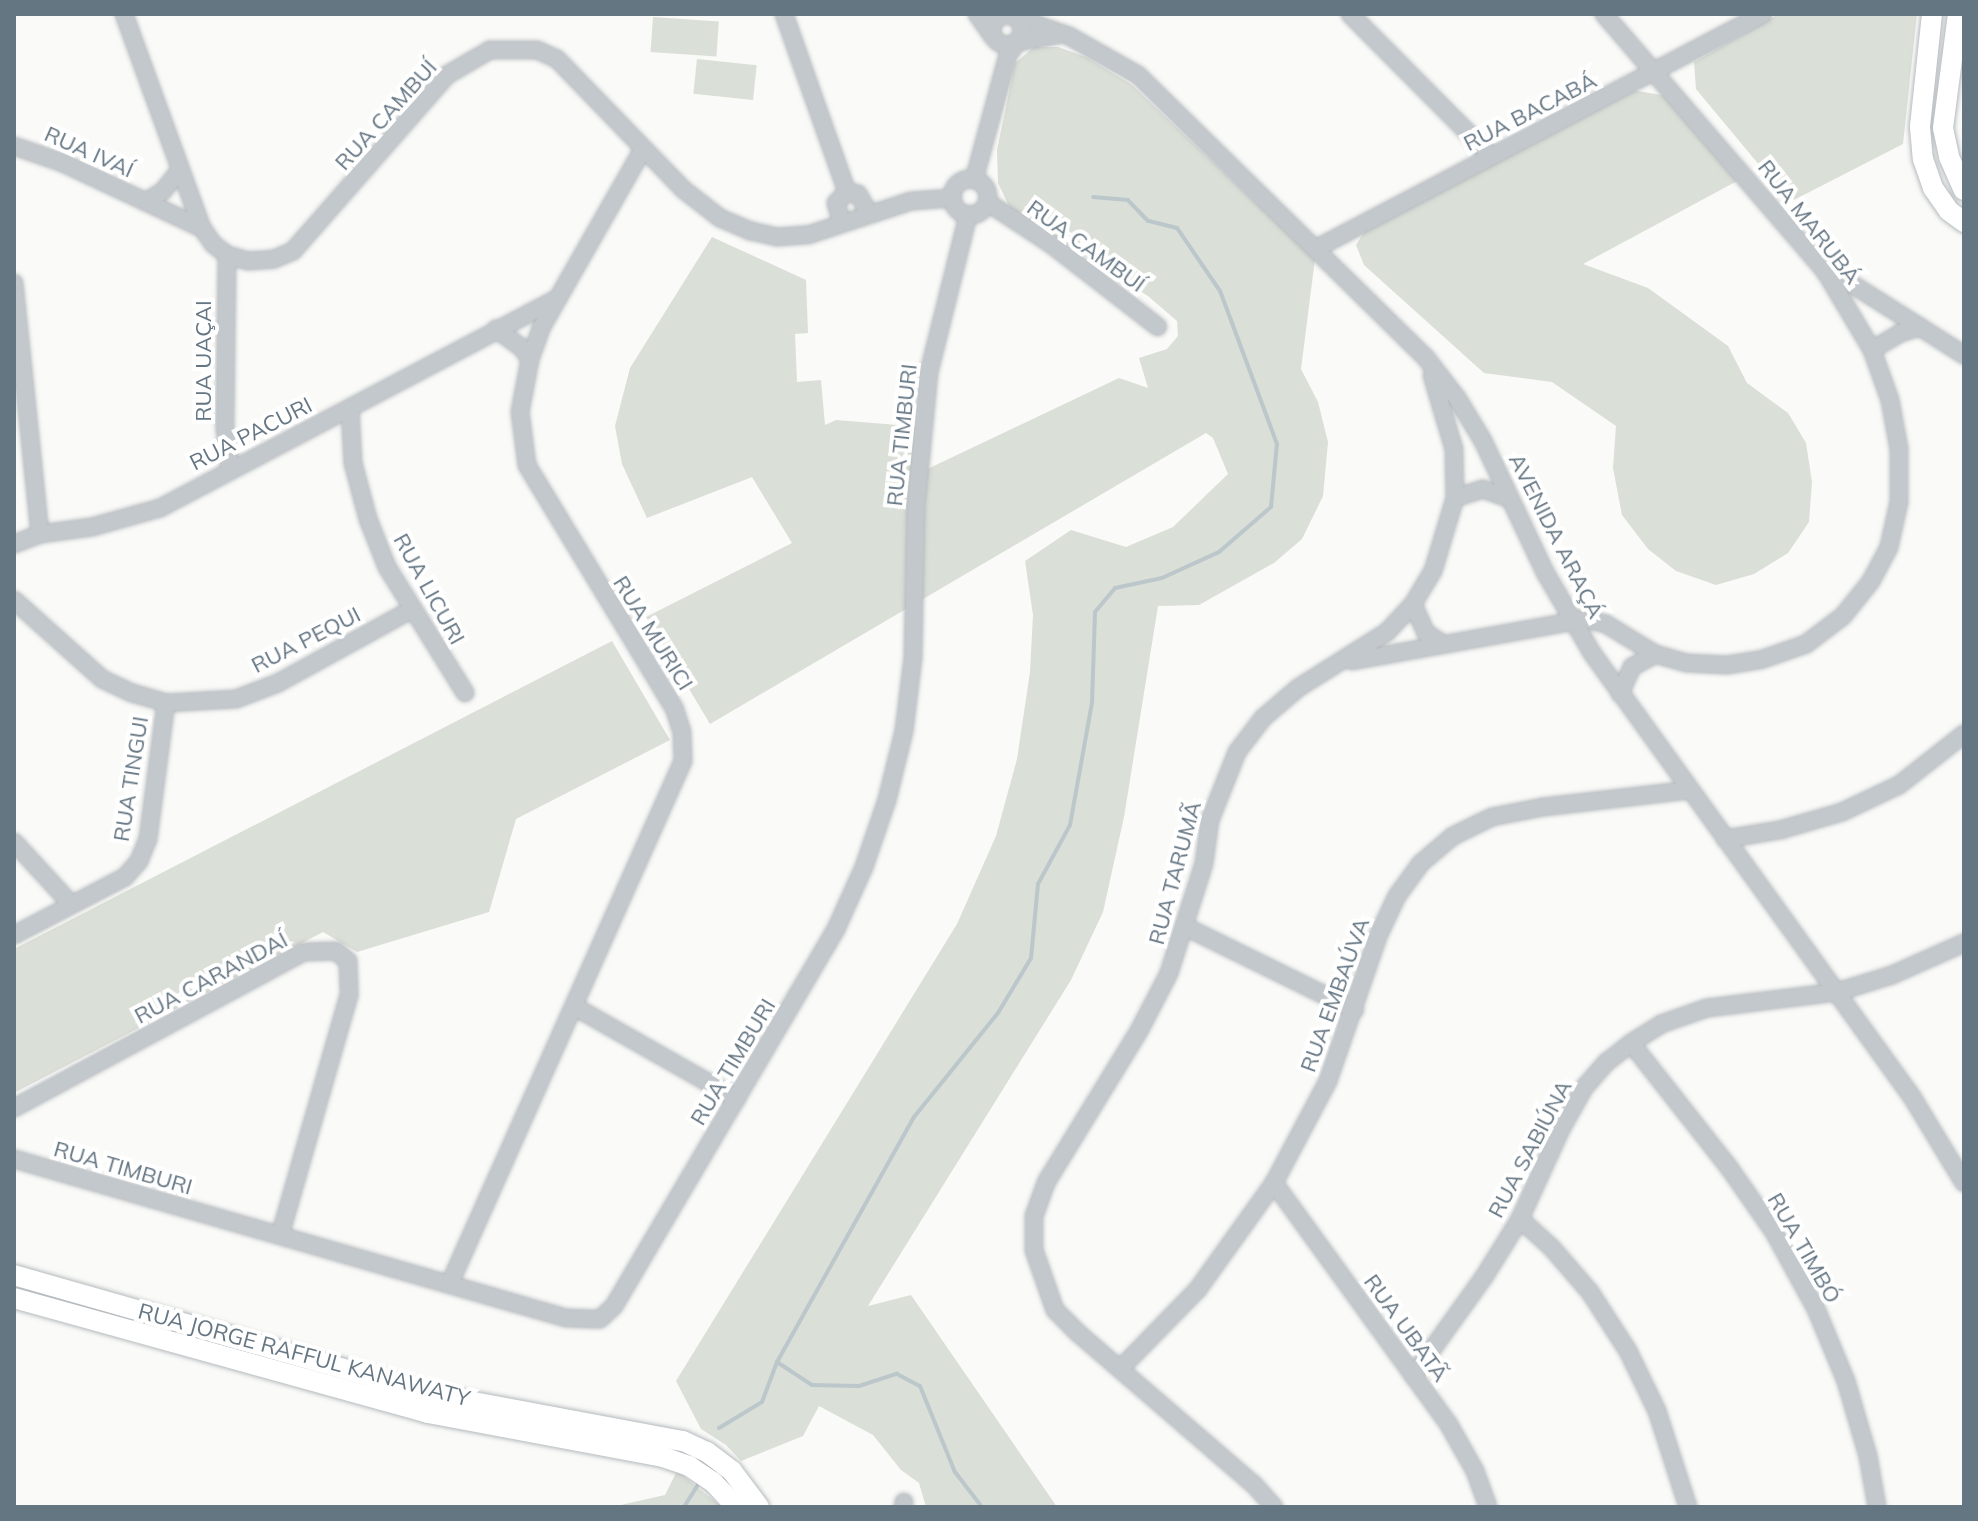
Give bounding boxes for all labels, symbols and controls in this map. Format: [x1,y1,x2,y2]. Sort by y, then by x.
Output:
street label: RUA CAMBUÍ [330,54,442,176]
street label: RUA BACABÁ [1459,67,1601,157]
street label: RUA IVAÍ [40,121,138,183]
street label: RUA MARUBÁ [1752,155,1866,289]
street label: RUA CAMBUÍ [1022,194,1150,298]
street label: RUA UAÇAI [191,300,217,422]
street label: RUA TIMBURI [881,363,923,507]
street label: RUA PACURI [185,392,317,476]
street label: AVENIDA ARAÇÁ [1503,449,1609,623]
street label: RUA LICURI [388,529,470,649]
street label: RUA MURICI [607,571,699,695]
street label: RUA PEQUI [247,601,365,679]
street label: RUA TINGUI [108,715,154,843]
street label: RUA TARUMÃ [1143,798,1207,948]
street label: RUA EMBAÚVA [1295,914,1375,1076]
street label: RUA CARANDAÍ [130,927,292,1029]
street label: RUA TIMBURI [685,994,781,1130]
street label: RUA SABIÚNA [1483,1076,1577,1222]
street label: RUA TIMBURI [51,1136,195,1200]
street label: RUA TIMBÓ [1762,1188,1846,1308]
street label: RUA UBATÃ [1358,1269,1454,1387]
street label: RUA JORGE RAFFUL KANAWATY [135,1298,473,1412]

